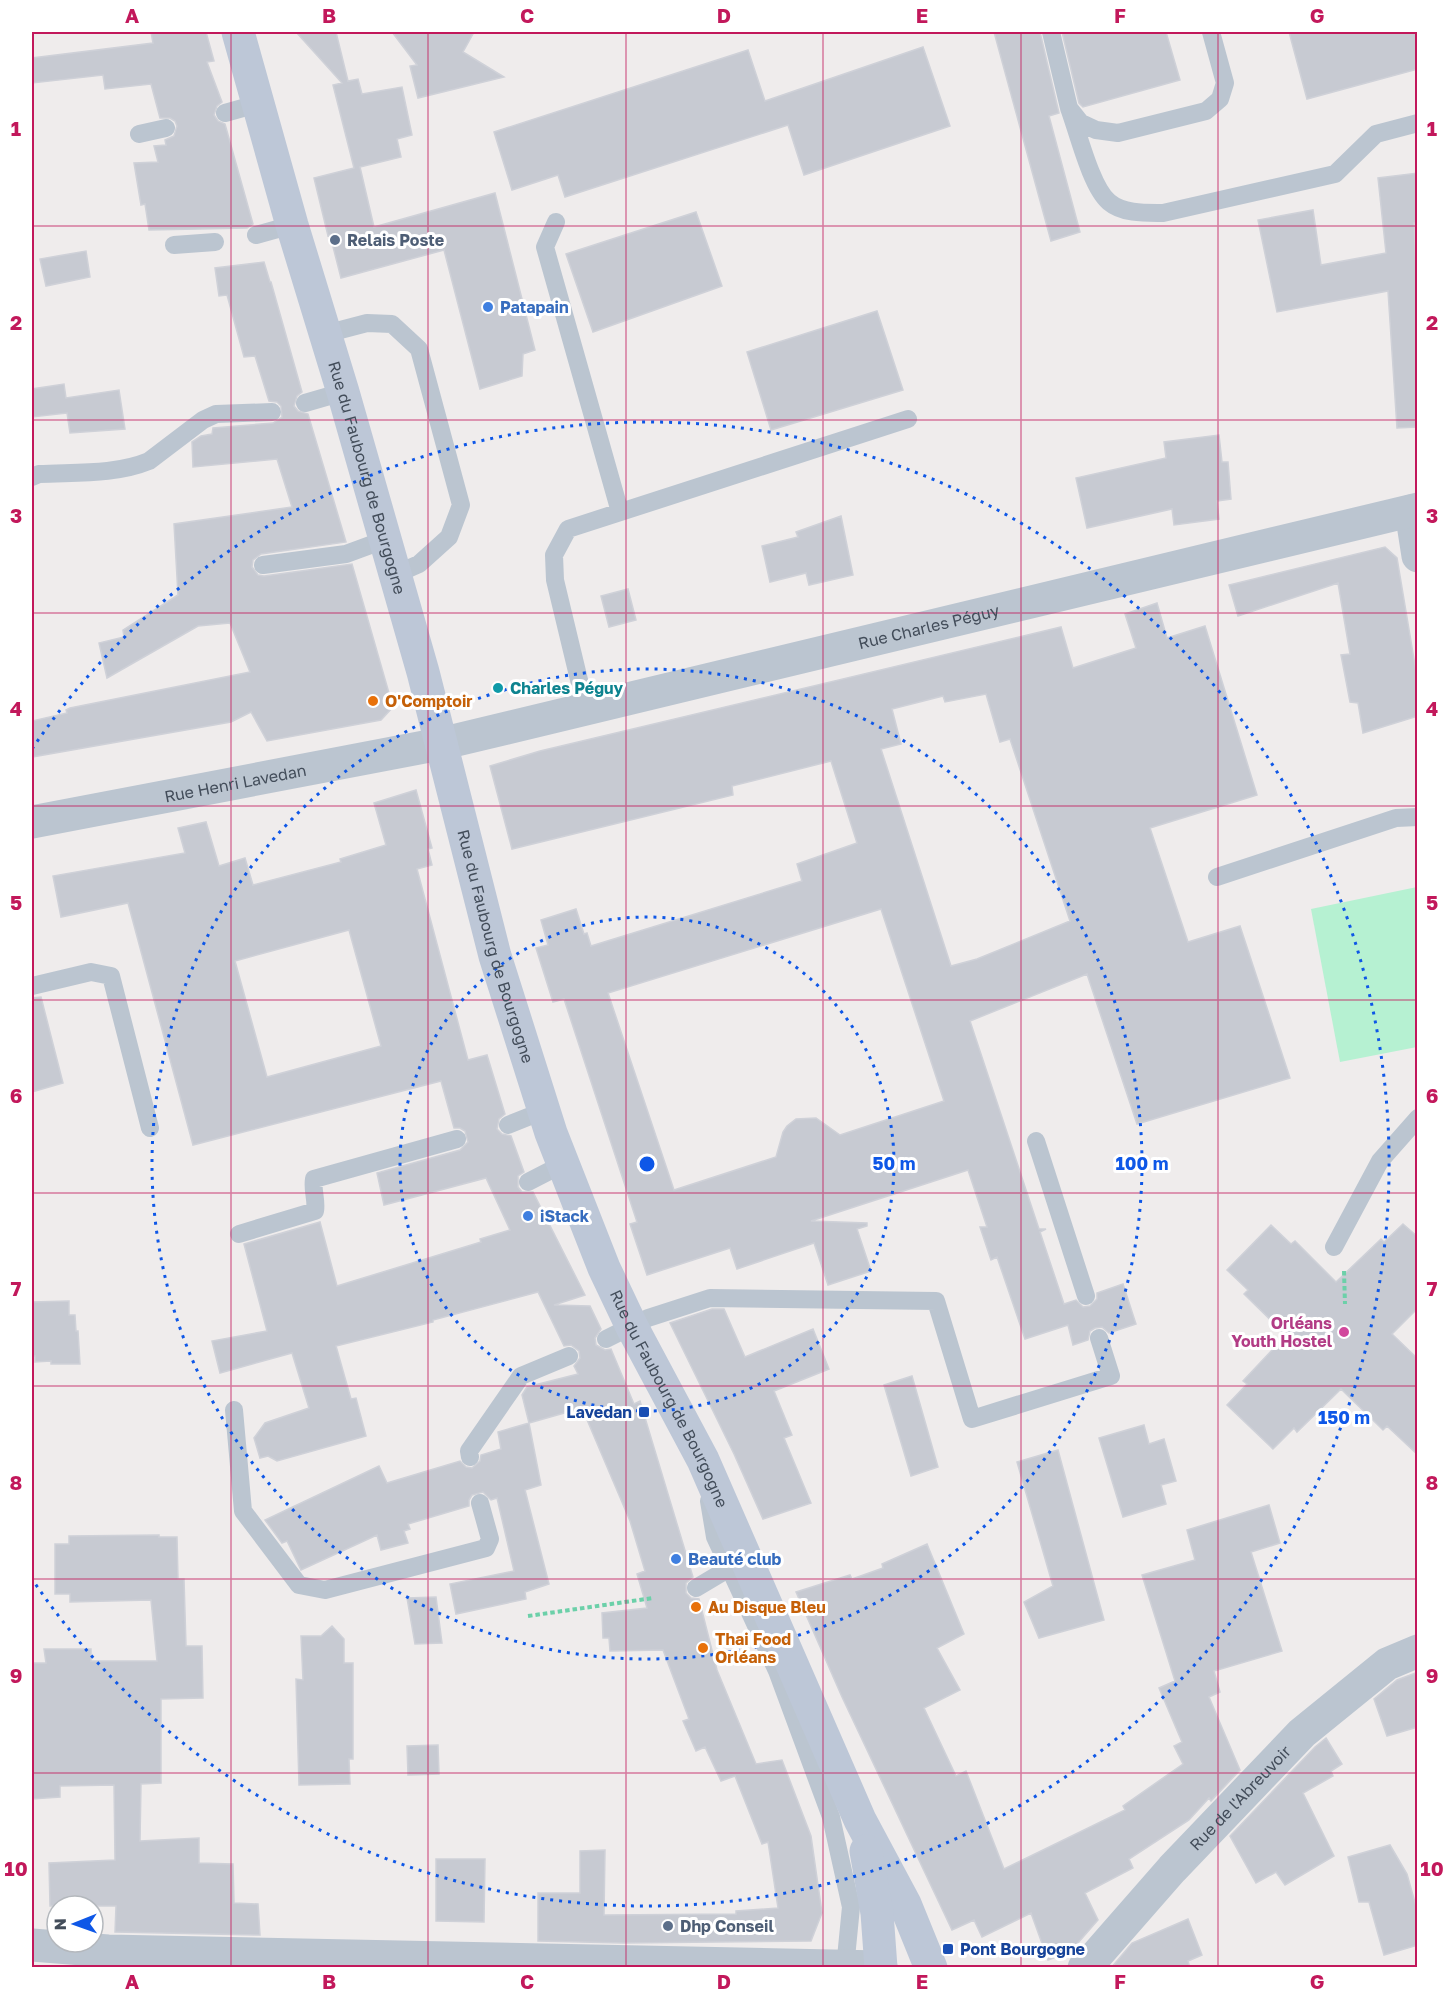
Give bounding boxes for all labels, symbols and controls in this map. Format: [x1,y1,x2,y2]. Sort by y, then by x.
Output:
text: A [125,3,139,27]
text: B [322,3,336,27]
text: C [520,3,534,27]
text: D [717,3,731,27]
text: E [916,3,928,27]
text: F [1114,3,1126,27]
text: G [1310,3,1324,27]
text: 1 [11,116,21,140]
text: 1 [1427,116,1437,140]
place label: Relais Poste [347,230,444,250]
marker: Relais Poste [328,233,342,247]
place label: Patapain [500,297,569,317]
marker: Patapain [481,300,495,314]
text: 2 [10,310,22,334]
text: 2 [1426,310,1438,334]
street label: Rue du Faubourg de Bourgogne [324,359,410,597]
text: 3 [10,503,22,527]
text: 3 [1426,503,1438,527]
street label: Rue Charles Péguy [856,600,1001,653]
place label: Charles Péguy [510,678,624,698]
marker: Charles Péguy [491,681,505,695]
place label: O'Comptoir [385,691,473,711]
marker: O'Comptoir [366,694,380,708]
text: 4 [10,696,22,720]
text: 4 [1426,696,1438,720]
street label: Rue Henri Lavedan [163,760,308,806]
street label: Rue du Faubourg de Bourgogne [453,827,538,1066]
text: 5 [10,890,22,914]
text: 5 [1426,890,1438,914]
text: 6 [10,1083,22,1107]
text: 6 [1426,1083,1438,1107]
text: 50 m [873,1152,915,1174]
text: 100 m [1116,1152,1168,1174]
centre of rings [637,1154,657,1174]
place label: iStack [540,1206,590,1226]
marker: iStack [521,1209,535,1223]
text: 7 [11,1276,22,1300]
text: 7 [1427,1276,1438,1300]
street label: Rue du Faubourg de Bourgogne [606,1286,733,1511]
place label: Orléans Youth Hostel [1231,1313,1333,1351]
marker: Orléans Youth Hostel [1337,1325,1351,1339]
place label: Lavedan [566,1402,632,1422]
marker: Lavedan [637,1405,651,1419]
text: 150 m [1318,1406,1370,1428]
text: 8 [10,1470,22,1494]
text: 8 [1426,1470,1438,1494]
place label: Beauté club [688,1549,781,1569]
marker: Beauté club [669,1552,683,1566]
place label: Au Disque Bleu [708,1597,826,1617]
marker: Au Disque Bleu [689,1600,703,1614]
place label: Thai Food Orléans [715,1629,791,1667]
marker: Thai Food Orléans [696,1641,710,1655]
text: 9 [10,1663,22,1687]
text: 9 [1426,1663,1438,1687]
street label: Rue de l'Abreuvoir [1185,1741,1295,1855]
text: 10 [4,1856,28,1880]
text: 10 [1420,1856,1444,1880]
north arrow [45,1894,105,1954]
place label: Dhp Conseil [680,1916,774,1936]
text: N [50,1918,70,1931]
marker: Dhp Conseil [661,1919,675,1933]
place label: Pont Bourgogne [960,1939,1085,1959]
marker: Pont Bourgogne [941,1942,955,1956]
text: A [125,1969,139,1993]
text: B [322,1969,336,1993]
text: C [520,1969,534,1993]
text: D [717,1969,731,1993]
text: E [916,1969,928,1993]
text: F [1114,1969,1126,1993]
text: G [1310,1969,1324,1993]

